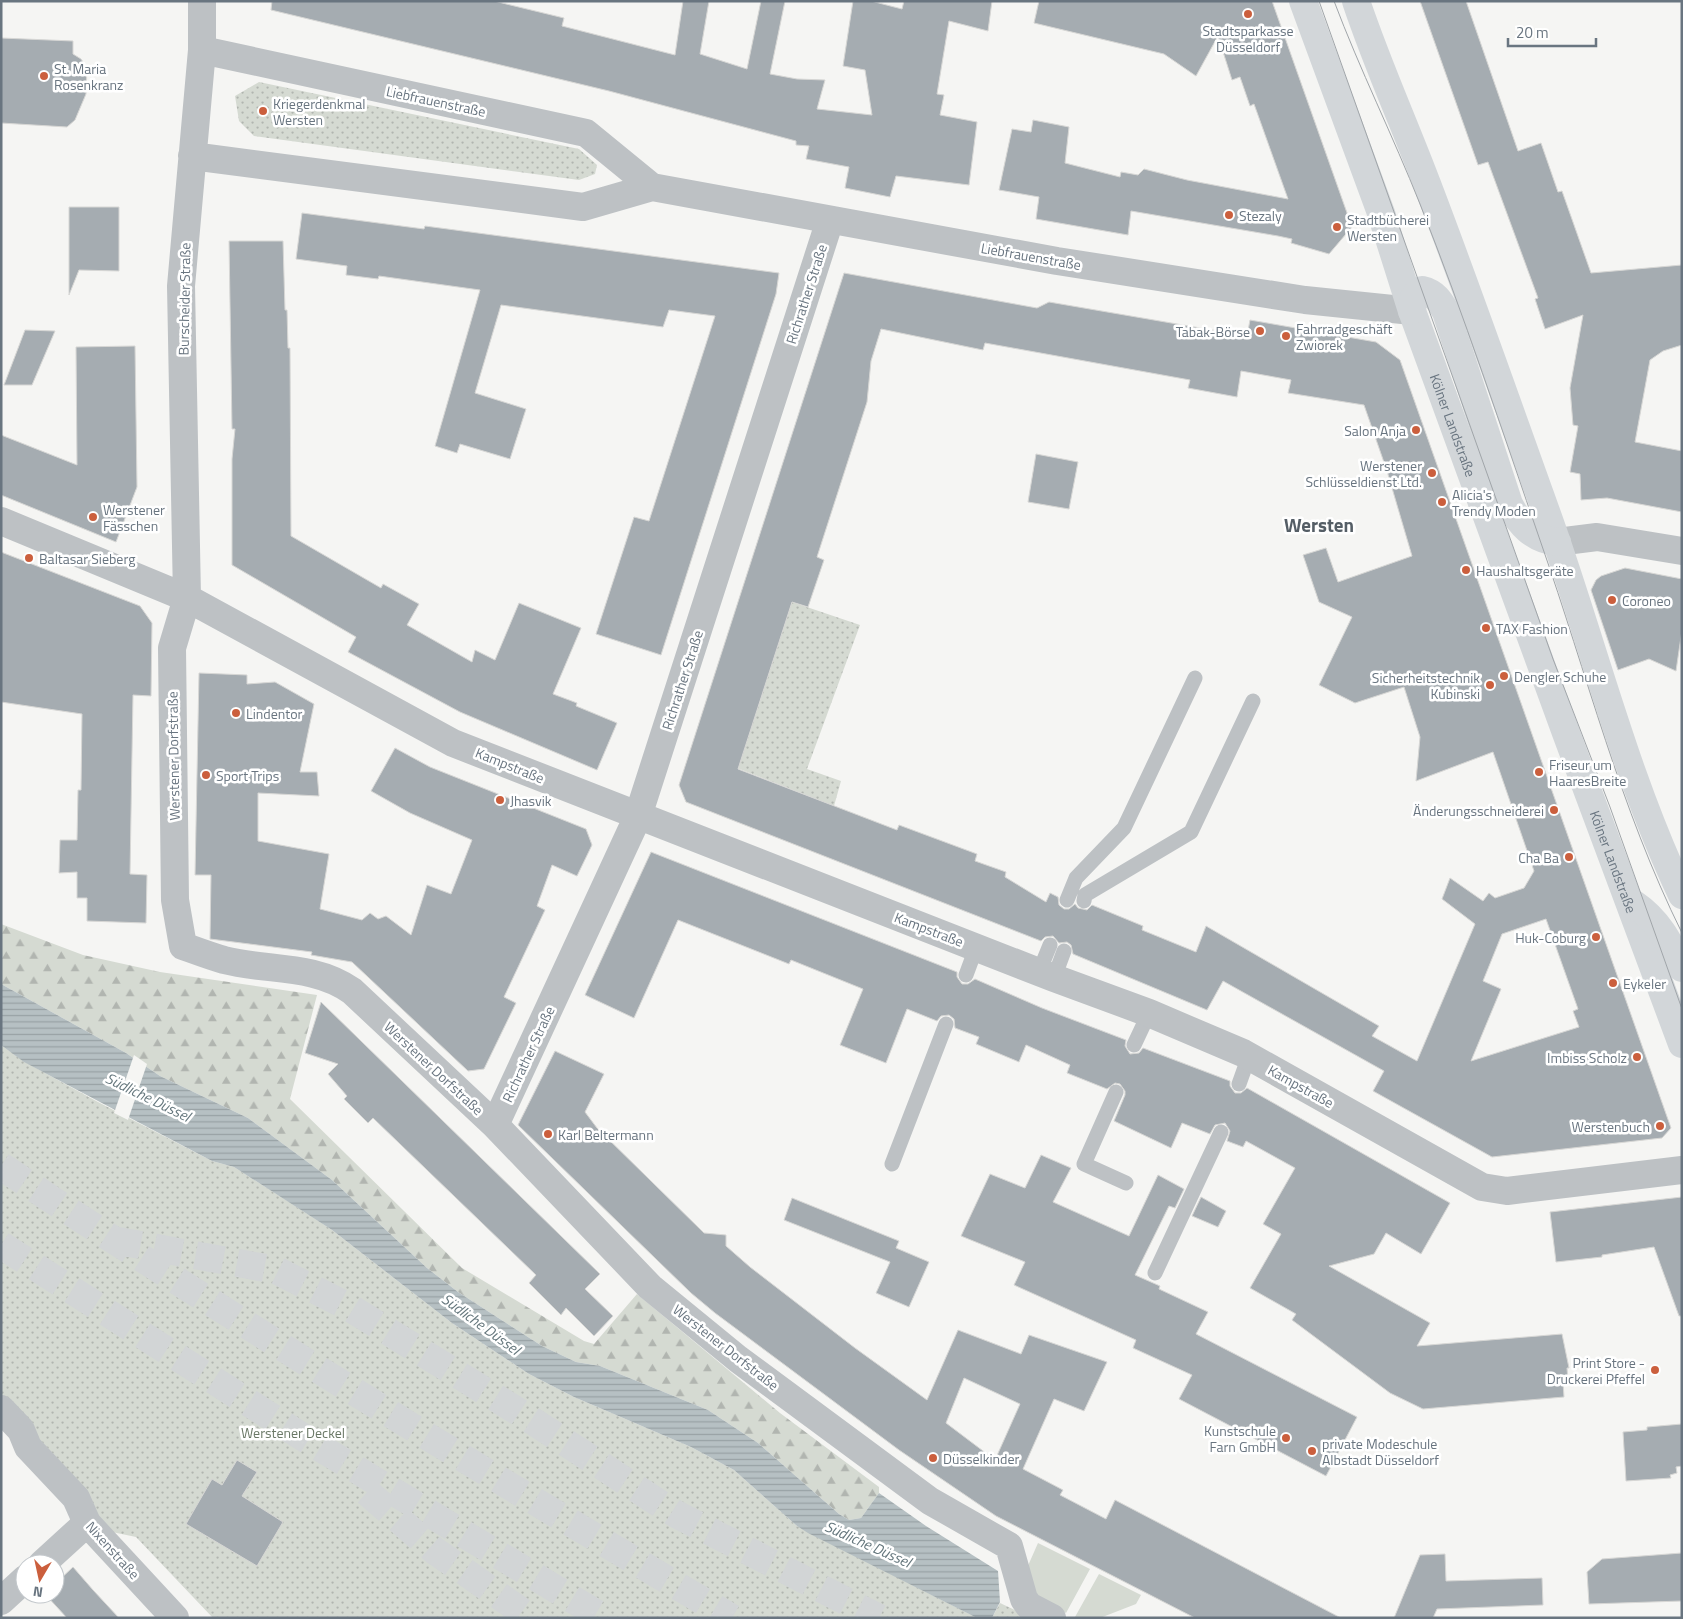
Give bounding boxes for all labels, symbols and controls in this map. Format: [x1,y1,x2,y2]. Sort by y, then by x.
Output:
marker: Stadtsparkasse Düsseldorf [1242,8,1254,20]
scale bar [1508,15,1596,47]
place label: Stadtsparkasse Düsseldorf [1202,20,1294,57]
text: 20 m [1516,21,1549,44]
place label: St. Maria Rosenkranz [54,58,123,95]
marker: St. Maria Rosenkranz [38,70,50,82]
street label: Liebfrauenstraße [384,80,488,122]
place label: Kriegerdenkmal Wersten [273,93,365,130]
marker: Kriegerdenkmal Wersten [257,105,269,117]
place label: Stezaly [1239,205,1282,226]
marker: Stezaly [1223,209,1235,221]
place label: Stadtbücherei Wersten [1347,209,1429,246]
marker: Stadtbücherei Wersten [1331,221,1343,233]
street label: Liebfrauenstraße [979,237,1083,275]
street label: Richrather Straße [780,241,832,347]
street label: Burscheider Straße [173,242,195,356]
place label: Fahrradgeschäft Zwiorek [1296,318,1393,355]
place label: Tabak-Börse [1176,321,1250,342]
marker: Tabak-Börse [1254,325,1266,337]
marker: Fahrradgeschäft Zwiorek [1280,330,1292,342]
street label: Kölner Landstraße [1425,371,1482,479]
place label: Salon Anja [1344,420,1406,441]
marker: Salon Anja [1410,424,1422,436]
place label: Werstener Schlüsseldienst Ltd. [1305,455,1422,492]
marker: Werstener Schlüsseldienst Ltd. [1426,467,1438,479]
place label: Alicia's Trendy Moden [1452,484,1536,521]
marker: Alicia's Trendy Moden [1436,496,1448,508]
place label: Werstener Fässchen [103,499,165,536]
district label: Wersten [1284,510,1354,539]
marker: Werstener Fässchen [87,511,99,523]
place label: Baltasar Sieberg [39,548,135,569]
marker: Baltasar Sieberg [23,552,35,564]
place label: Haushaltsgeräte [1476,560,1574,581]
marker: Haushaltsgeräte [1460,564,1472,576]
place label: Coroneo [1622,590,1671,611]
marker: Coroneo [1606,594,1618,606]
place label: TAX Fashion [1496,618,1568,639]
marker: TAX Fashion [1480,622,1492,634]
street label: Richrather Straße [656,627,708,733]
place label: Dengler Schuhe [1514,666,1606,687]
place label: Sicherheitstechnik Kubinski [1372,667,1480,704]
marker: Dengler Schuhe [1498,670,1510,682]
marker: Sicherheitstechnik Kubinski [1484,679,1496,691]
street label: Werstener Dorfstraße [161,691,185,821]
place label: Lindentor [246,703,303,724]
marker: Lindentor [230,707,242,719]
street label: Kampstraße [472,742,548,788]
place label: Friseur um HaaresBreite [1549,754,1626,791]
place label: Sport Trips [216,765,279,786]
marker: Friseur um HaaresBreite [1533,766,1545,778]
marker: Sport Trips [200,769,212,781]
place label: Jhasvik [510,790,552,811]
marker: Jhasvik [494,794,506,806]
place label: Änderungsschneiderei [1413,800,1544,821]
marker: Änderungsschneiderei [1548,804,1560,816]
street label: Kölner Landstraße [1585,807,1643,916]
place label: Cha Ba [1518,847,1559,868]
marker: Cha Ba [1563,851,1575,863]
street label: Kampstraße [891,906,967,952]
place label: Huk-Coburg [1515,927,1586,948]
marker: Huk-Coburg [1590,931,1602,943]
place label: Eykeler [1623,973,1666,994]
marker: Eykeler [1607,977,1619,989]
street label: Richrather Straße [497,1002,559,1106]
street label: Werstener Dorfstraße [380,1016,488,1120]
place label: Imbiss Scholz [1547,1047,1627,1068]
marker: Imbiss Scholz [1631,1051,1643,1063]
street label: Kampstraße [1264,1059,1338,1113]
water label: Südliche Düssel [102,1066,196,1128]
place label: Werstenbuch [1572,1116,1650,1137]
marker: Werstenbuch [1654,1120,1666,1132]
place label: Karl Beltermann [558,1124,654,1145]
marker: Karl Beltermann [542,1128,554,1140]
water label: Südliche Düssel [437,1288,526,1361]
street label: Werstener Dorfstraße [669,1299,783,1395]
place label: Print Store - Druckerei Pfeffel [1547,1352,1645,1389]
marker: Print Store - Druckerei Pfeffel [1649,1364,1661,1376]
place label: Kunstschule Farn GmbH [1204,1420,1276,1457]
park label: Werstener Deckel [241,1422,345,1443]
marker: Kunstschule Farn GmbH [1280,1432,1292,1444]
place label: private Modeschule Albstadt Düsseldorf [1322,1433,1439,1470]
marker: private Modeschule Albstadt Düsseldorf [1306,1445,1318,1457]
place label: Düsselkinder [943,1448,1020,1469]
marker: Düsselkinder [927,1452,939,1464]
water label: Südliche Düssel [821,1515,916,1574]
street label: Nixenstraße [81,1516,145,1584]
north arrow [15,1554,65,1604]
text: N [31,1581,44,1603]

